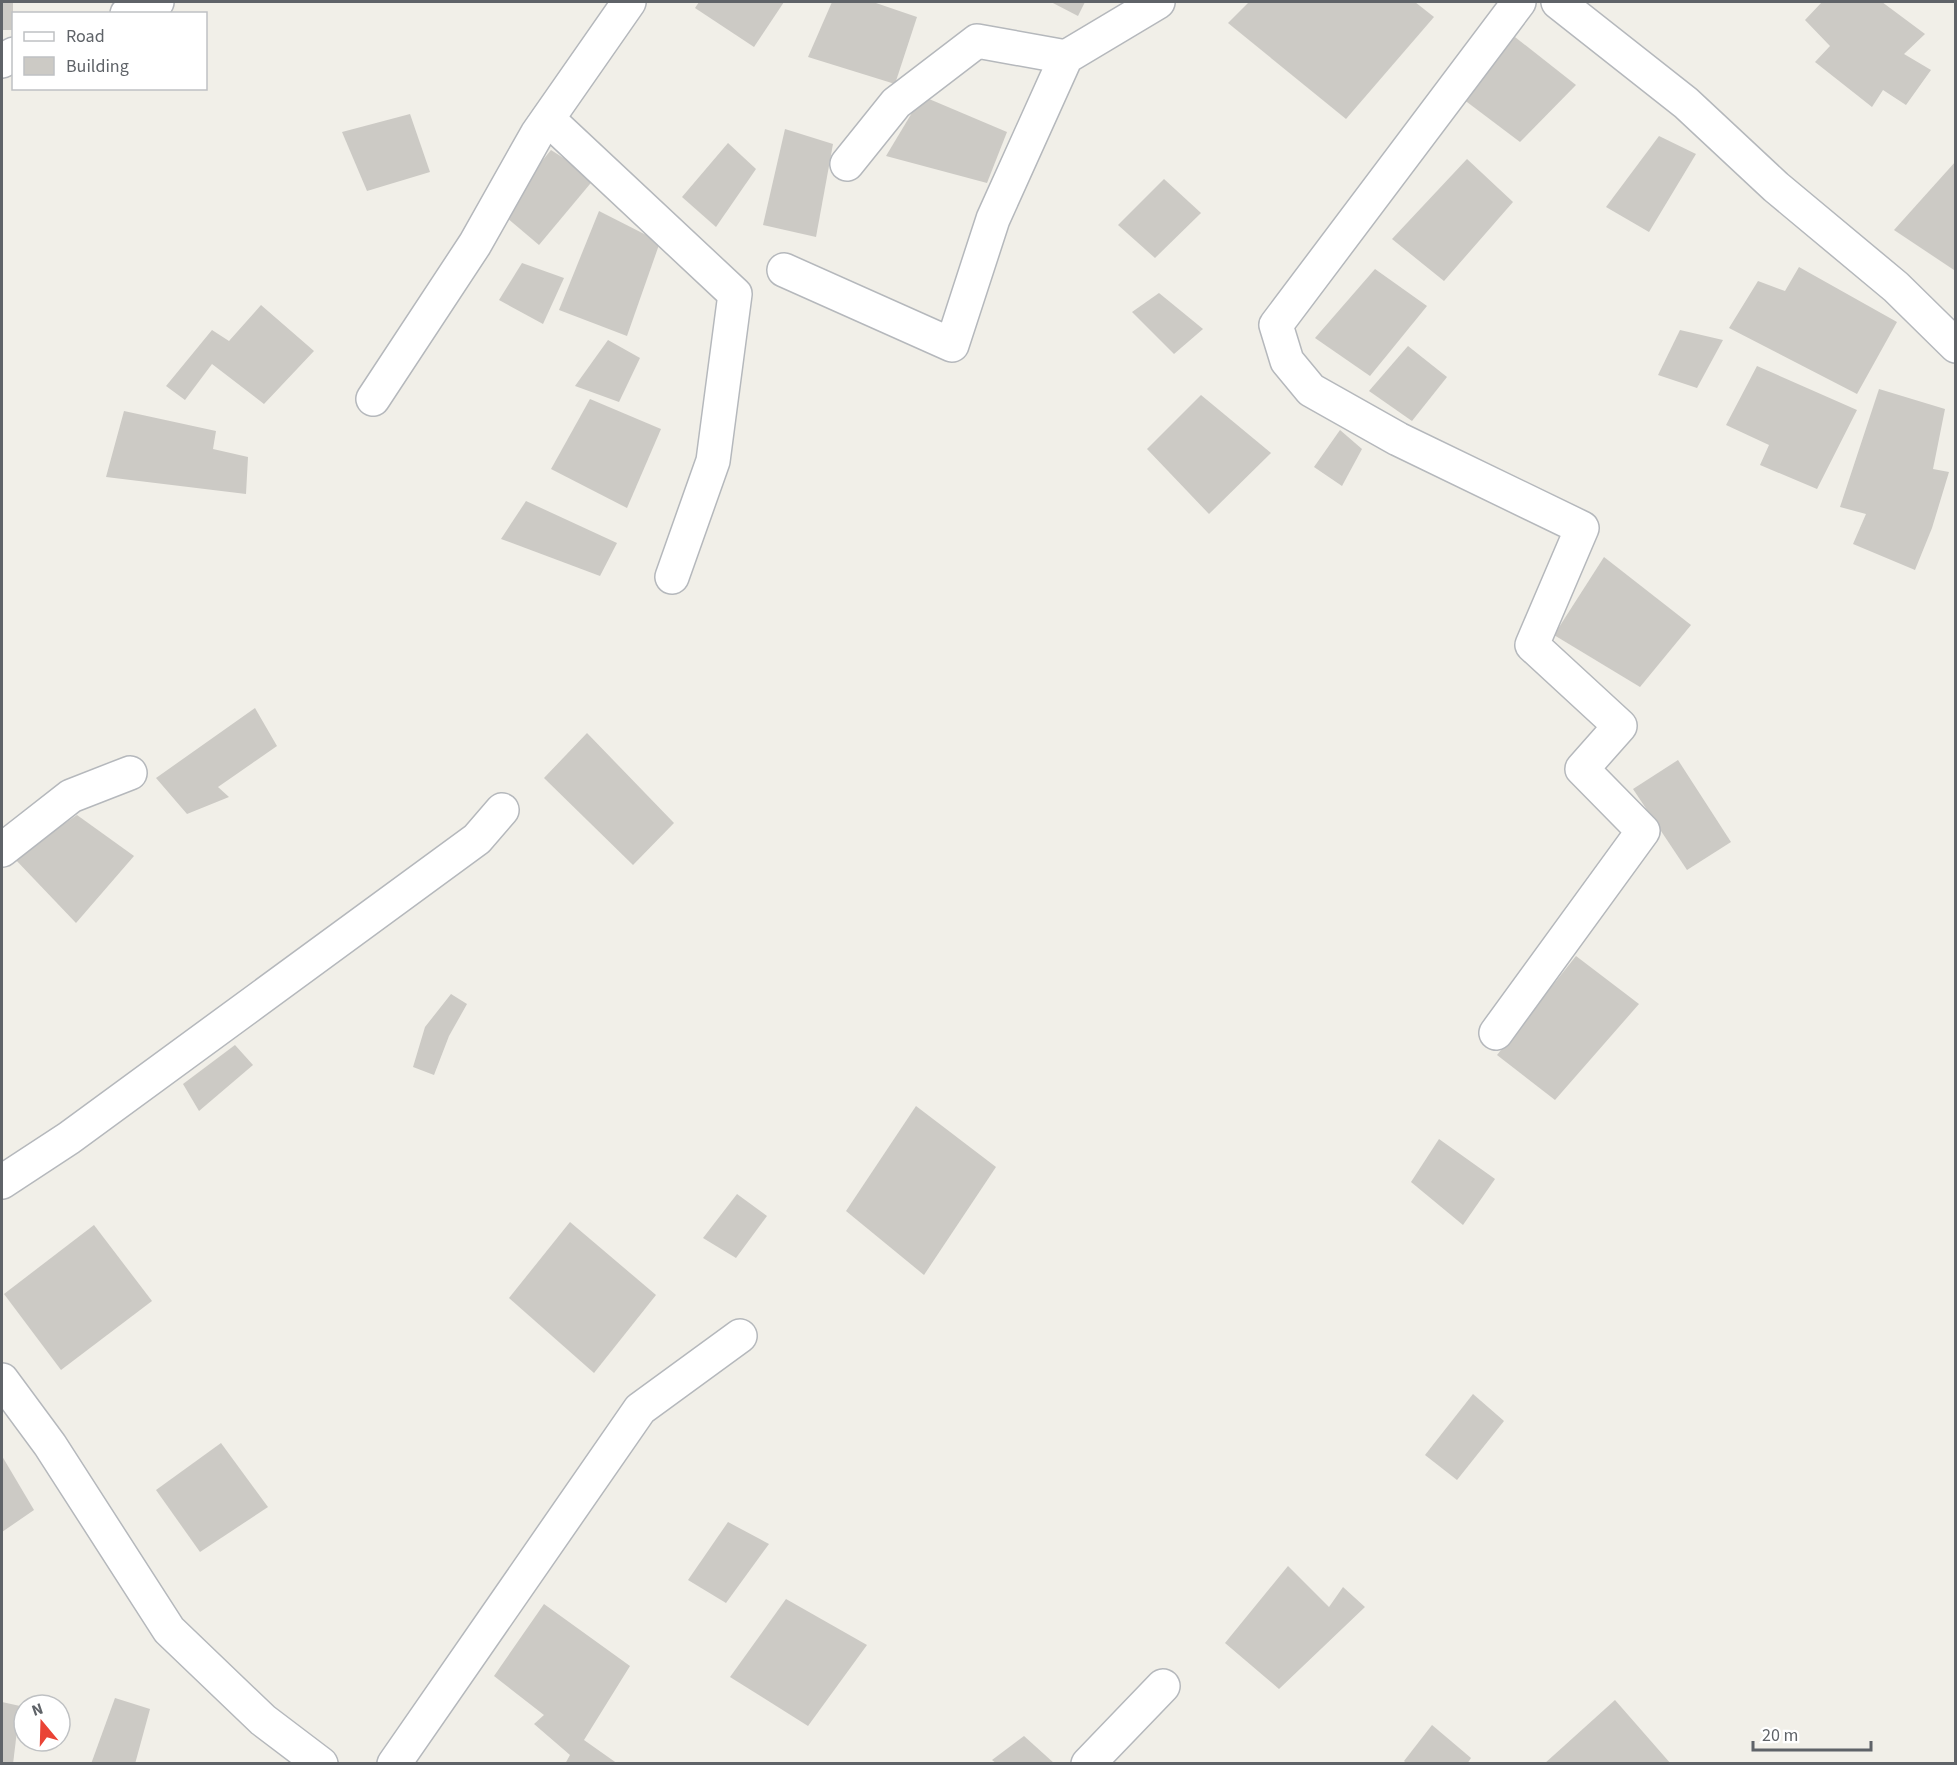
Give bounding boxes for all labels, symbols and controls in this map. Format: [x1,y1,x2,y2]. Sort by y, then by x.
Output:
legend [12,12,207,90]
text: Road [66,24,105,49]
text: Building [66,54,129,79]
north arrow [12,1693,72,1753]
text: N [29,1698,46,1722]
scale bar [1753,1714,1872,1752]
text: 20 m [1762,1723,1798,1748]

